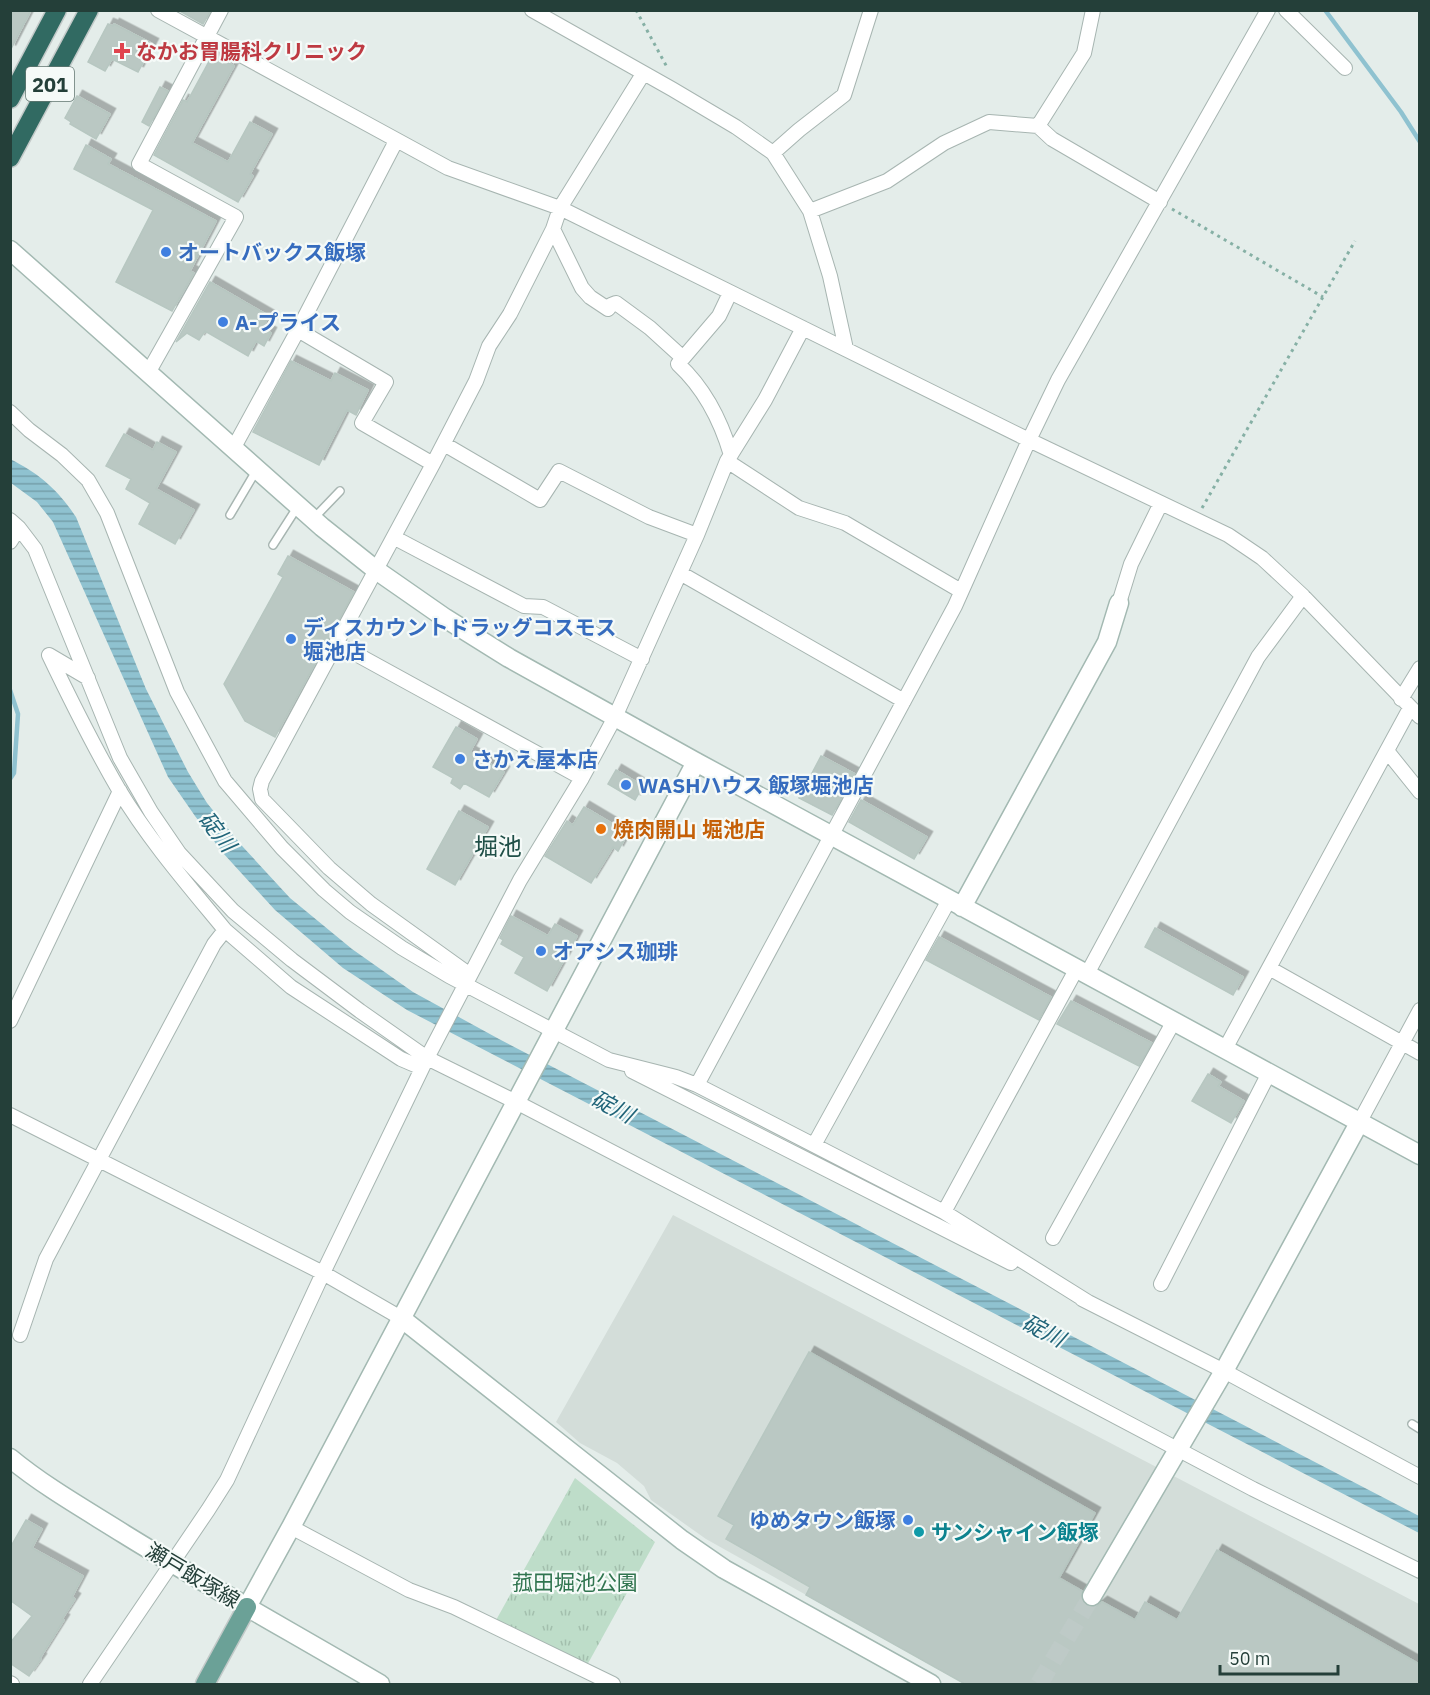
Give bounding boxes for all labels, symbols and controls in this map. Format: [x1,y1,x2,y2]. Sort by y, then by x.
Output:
place label: なかお胃腸科クリニック [136,37,367,65]
marker: なかお胃腸科クリニック [113,42,131,60]
road number: 201 [26,67,74,101]
place label: オートバックス飯塚 [178,238,366,266]
marker: オートバックス飯塚 [159,245,173,259]
place label: A-プライス [235,308,341,336]
marker: A-プライス [216,315,230,329]
place label: ディスカウントドラッグコスモス 堀池店 [303,613,617,665]
marker: ディスカウントドラッグコスモス 堀池店 [284,632,298,646]
place label: さかえ屋本店 [472,745,598,773]
marker: さかえ屋本店 [453,752,467,766]
place label: WASHハウス 飯塚堀池店 [638,771,874,799]
marker: WASHハウス 飯塚堀池店 [619,778,633,792]
water label: 碇川 [193,805,244,859]
place label: 焼肉開山 堀池店 [613,815,765,843]
marker: 焼肉開山 堀池店 [594,822,608,836]
district label: 堀池 [474,830,522,862]
place label: オアシス珈琲 [553,937,678,965]
marker: オアシス珈琲 [534,944,548,958]
water label: 碇川 [587,1083,641,1130]
water label: 碇川 [1018,1307,1072,1354]
place label: ゆめタウン飯塚 [749,1506,896,1534]
marker: ゆめタウン飯塚 [901,1513,915,1527]
place label: サンシャイン飯塚 [931,1518,1099,1546]
marker: サンシャイン飯塚 [912,1525,926,1539]
street label: 瀬戸飯塚線 [141,1536,245,1614]
park label: 菰田堀池公園 [512,1568,638,1596]
scale bar [1220,1638,1338,1676]
text: 50 m [1229,1647,1271,1670]

